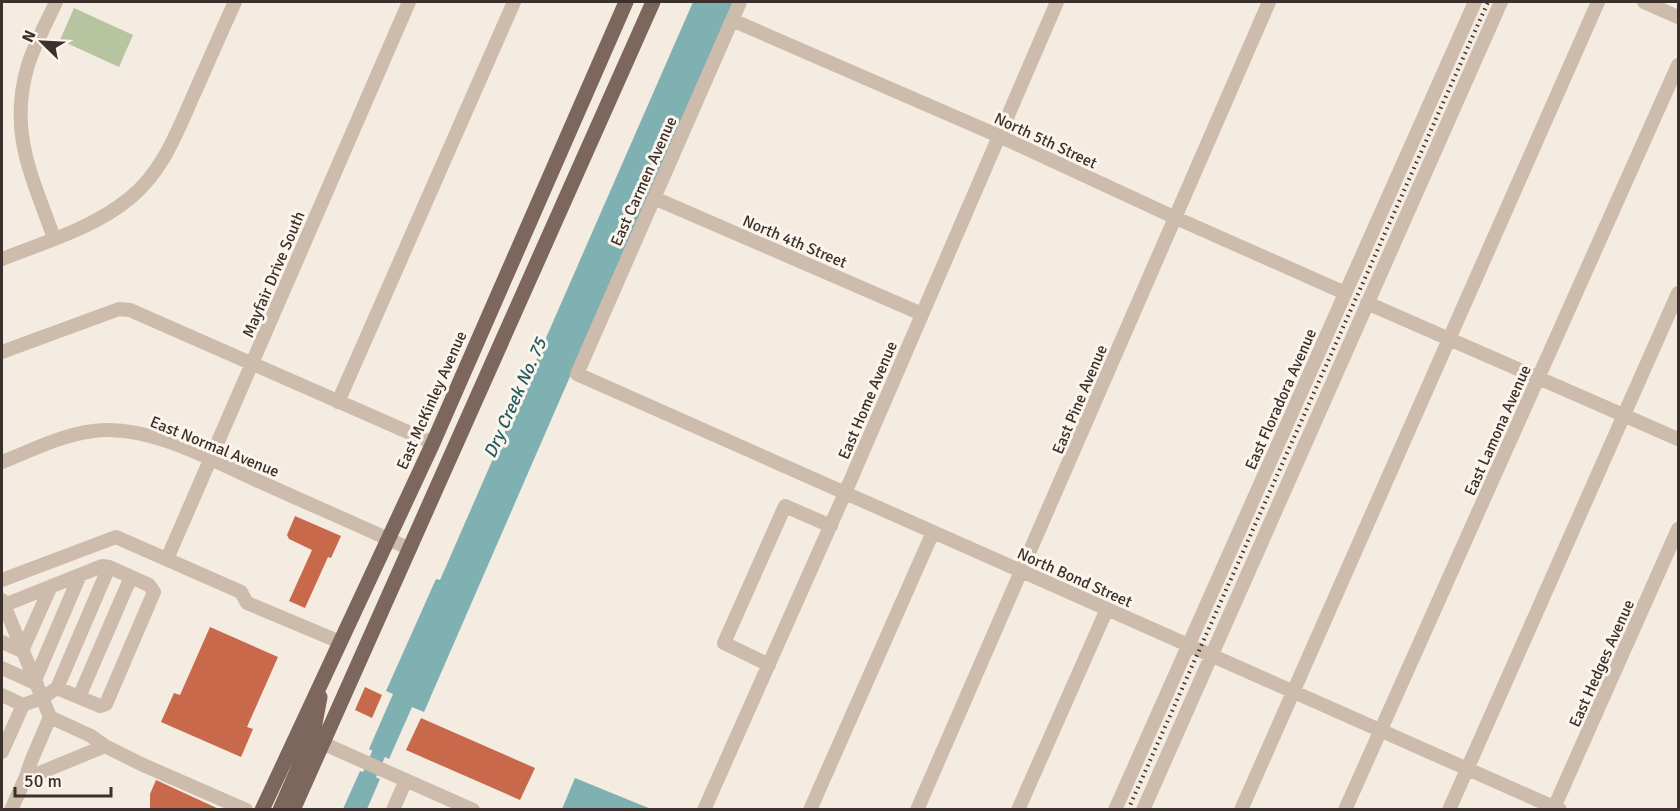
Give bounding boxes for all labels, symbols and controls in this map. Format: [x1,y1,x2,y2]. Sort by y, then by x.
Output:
north arrow [12,12,72,72]
text: N [18,27,41,45]
street label: North 5th Street [991,108,1101,174]
street label: East Carmen Avenue [606,113,681,249]
street label: Mayfair Drive South [238,208,310,341]
street label: North 4th Street [739,211,850,273]
street label: East Floradora Avenue [1241,326,1321,473]
street label: East McKinley Avenue [392,328,471,473]
water label: Dry Creek No. 75 [479,334,552,461]
street label: East Home Avenue [834,338,902,463]
street label: East Pine Avenue [1048,342,1112,457]
street label: East Lamona Avenue [1460,362,1536,499]
street label: East Normal Avenue [147,412,282,482]
street label: North Bond Street [1014,544,1136,612]
street label: East Hedges Avenue [1565,597,1639,730]
scale bar [15,760,111,798]
text: 50 m [24,770,62,792]

